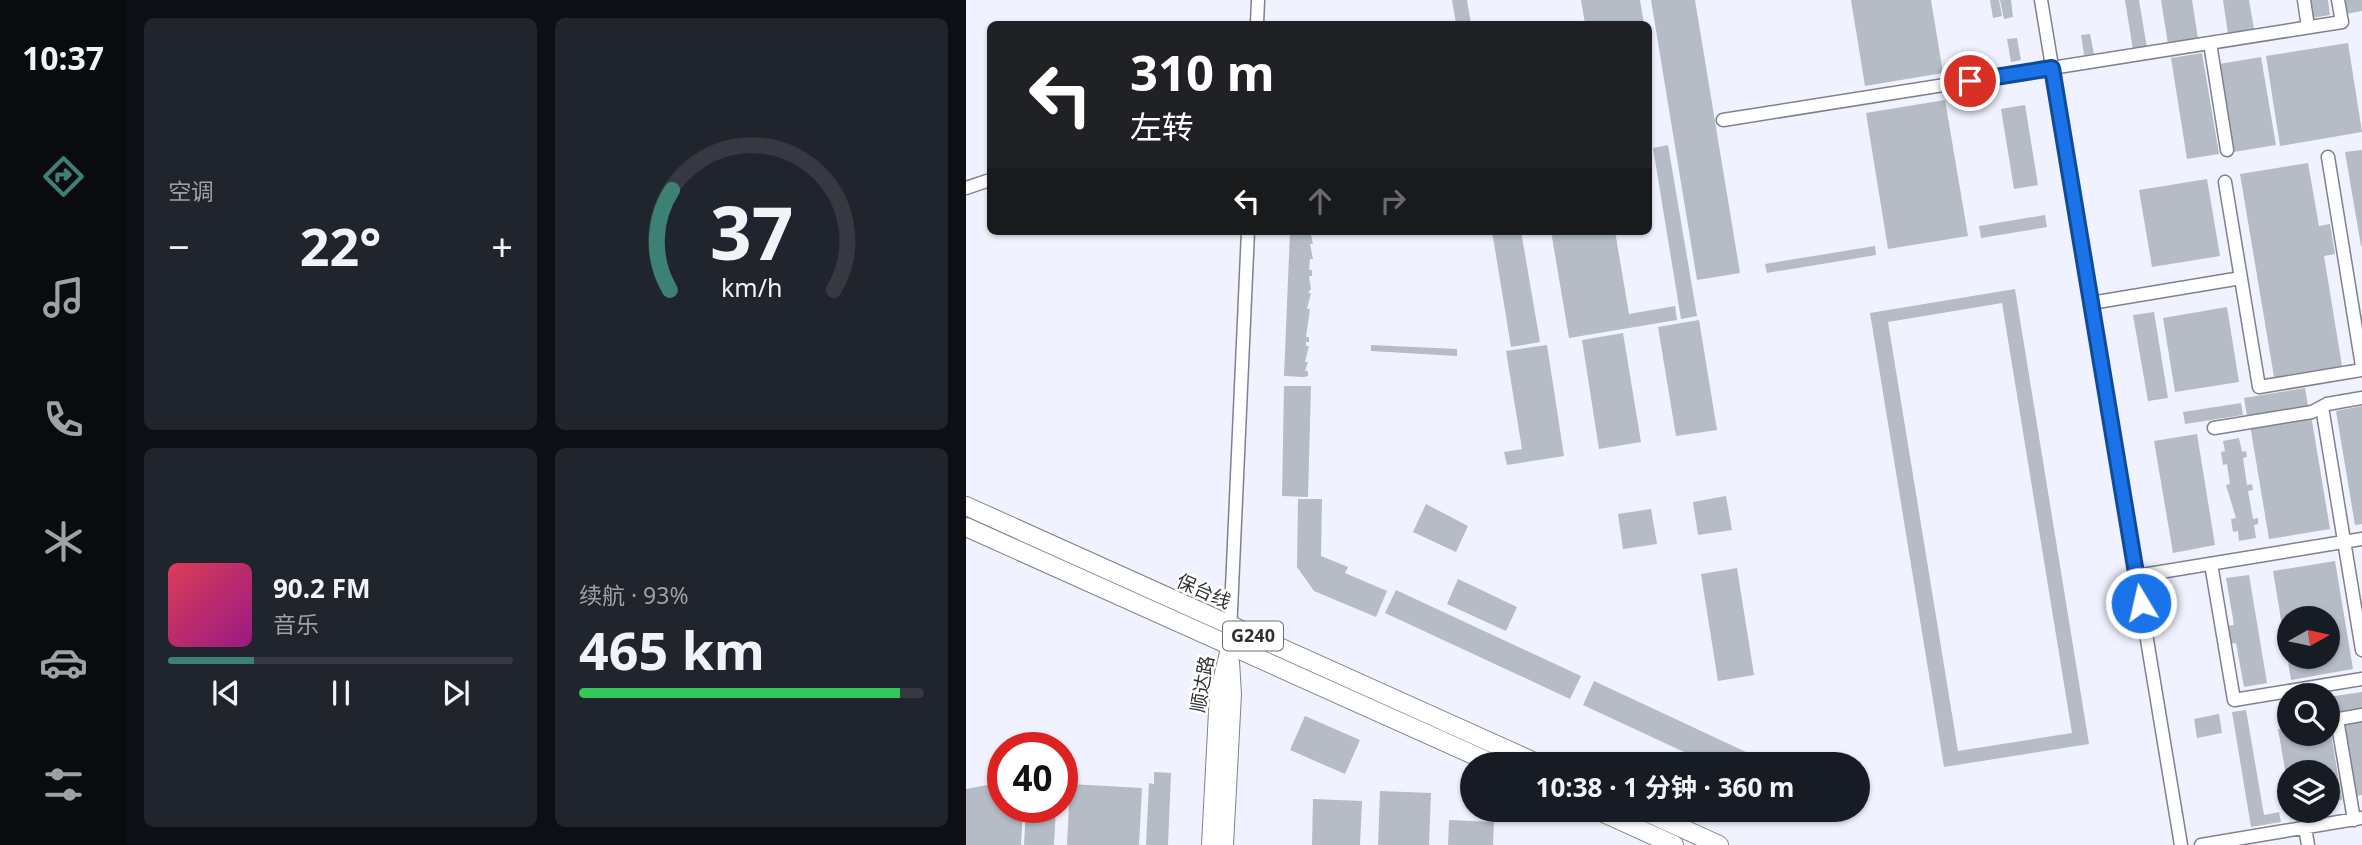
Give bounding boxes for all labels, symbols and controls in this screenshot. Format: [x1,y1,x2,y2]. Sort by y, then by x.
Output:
text: 10:37 [22,36,104,79]
text: 310 m [1130,39,1275,105]
icon: left [1015,49,1106,140]
pin [1940,51,2000,111]
icon: arrive [1951,62,1989,100]
text: 左转 [1130,105,1194,148]
icon: directions [39,152,88,201]
text: 空调 [168,175,214,207]
text: 37 [710,182,793,281]
icon: left [1228,182,1266,220]
icon: ahead [1301,182,1339,220]
icon: right [1374,182,1412,220]
text: 22° [300,210,381,281]
text: − [168,220,190,272]
text: + [491,220,513,272]
text: km/h [721,270,782,304]
icon: music [39,273,88,322]
icon: phone [39,395,88,444]
icon: climate [39,517,88,566]
position arrow [2104,566,2178,640]
street label: 保台线 [1173,568,1235,614]
text: 90.2 FM [273,570,370,606]
text: 续航 · 93% [579,579,689,611]
north arrow [2277,606,2340,668]
map controls [2277,606,2340,823]
text: 音乐 [273,608,319,640]
text: 465 km [579,614,765,685]
road number: G240 [1223,622,1283,650]
icon: car [39,638,88,687]
street label: 顺达路 [1184,654,1220,714]
icon: previous [207,674,245,712]
icon: pause [322,674,360,712]
icon: next [437,674,475,712]
button: search [2277,683,2340,746]
speed limit sign: 40 [987,732,1078,823]
icon: filters [39,760,88,809]
button: layers [2277,760,2340,823]
text: 10:38 · 1 分钟 · 360 m [1536,769,1794,805]

